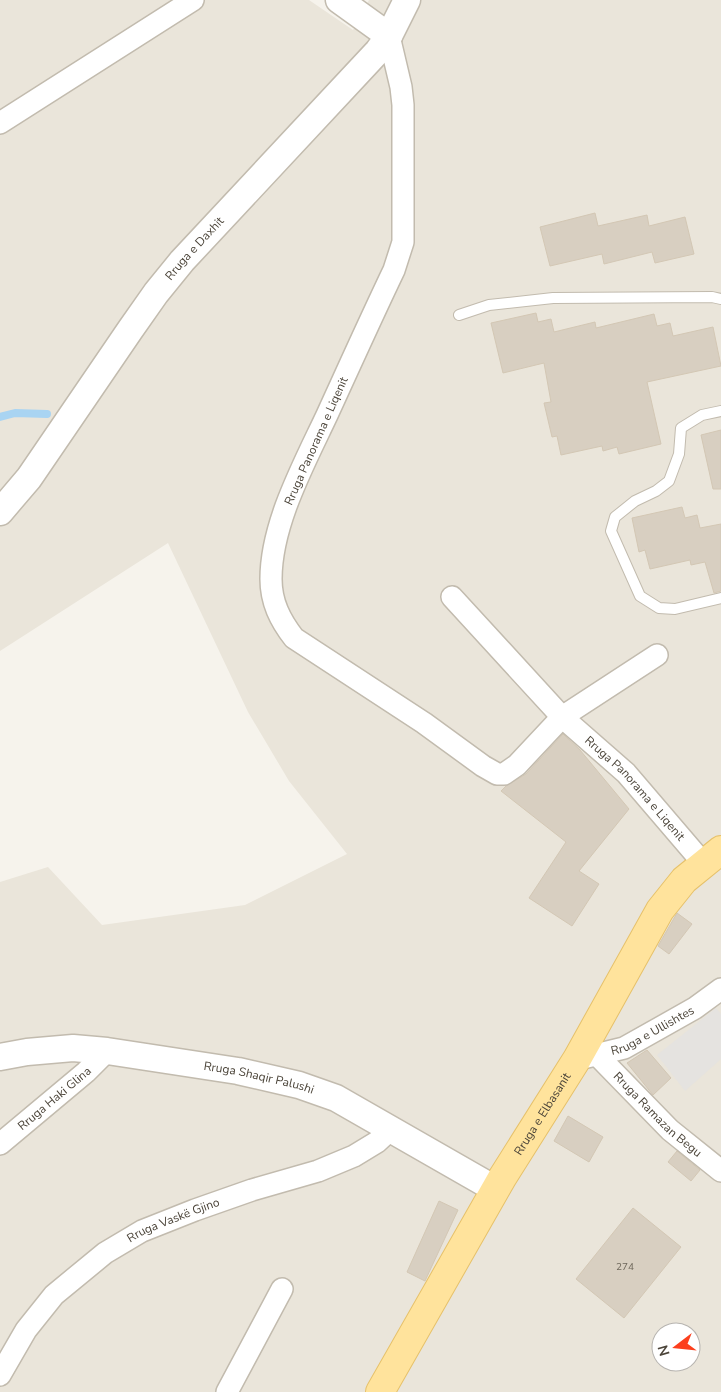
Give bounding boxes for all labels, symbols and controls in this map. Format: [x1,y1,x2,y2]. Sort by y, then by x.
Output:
street label: Rruga e Daxhit [162,213,228,284]
street label: Rruga Panorama e Liqenit [280,374,352,508]
street label: Rruga Panorama e Liqenit [581,732,689,845]
street label: Rruga e Ullishtes [609,1002,697,1059]
street label: Rruga Shaqir Palushi [203,1058,316,1098]
street label: Rruga Haki Glina [14,1063,95,1134]
street label: Rruga e Elbasanit [510,1069,575,1158]
street label: Rruga Ramazan Begu [610,1069,705,1160]
street label: Rruga Vaskë Gjino [124,1194,222,1246]
house number: 274 [616,1260,634,1274]
north arrow [651,1322,701,1372]
text: N [653,1343,675,1358]

